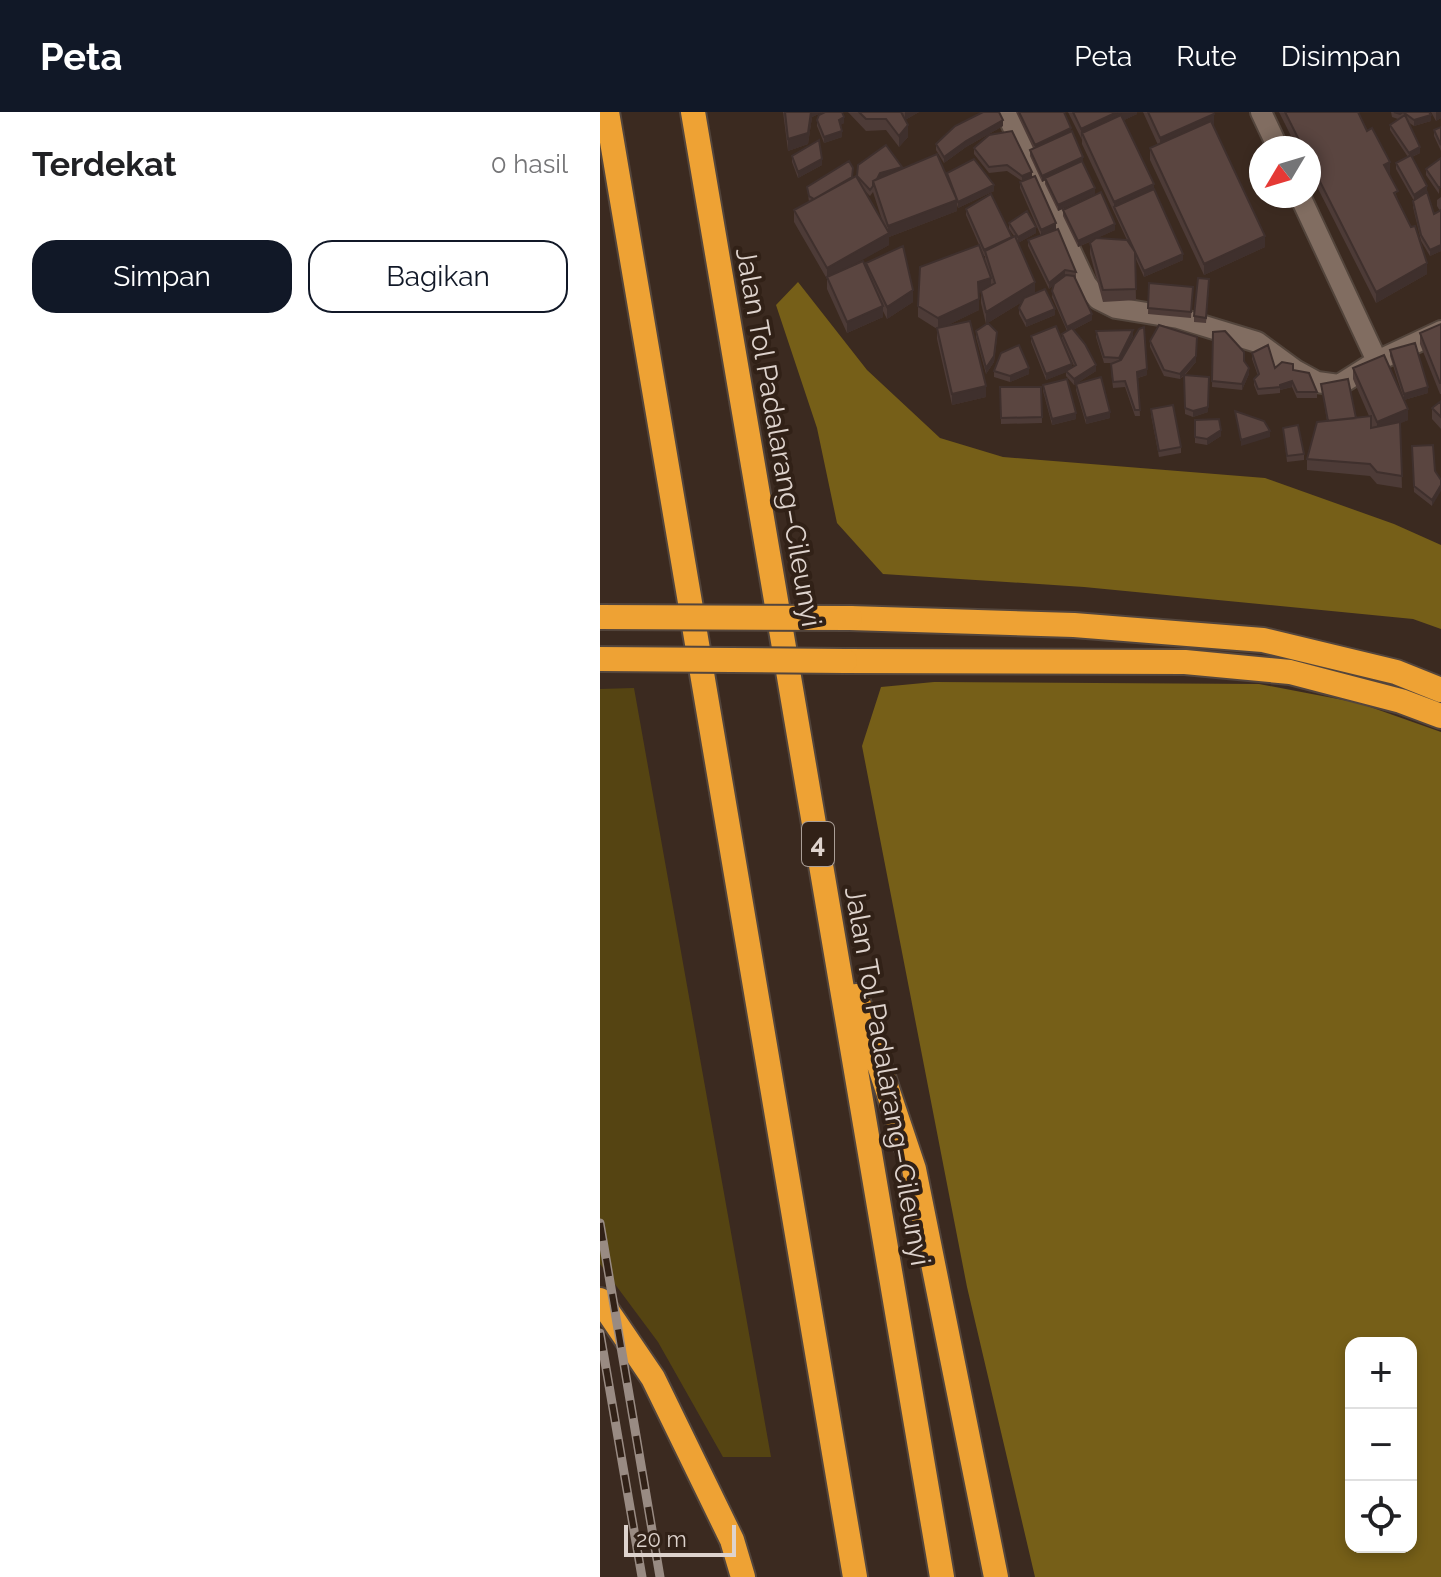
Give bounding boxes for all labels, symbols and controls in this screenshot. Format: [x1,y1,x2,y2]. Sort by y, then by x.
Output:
text: Peta [40,34,122,79]
text: Peta [1074,40,1132,73]
text: Rute [1176,40,1237,73]
text: Disimpan [1281,40,1401,73]
north arrow [1249,136,1321,208]
text: Terdekat [32,144,177,184]
text: 0 hasil [491,149,568,179]
button: Simpan [32,240,292,313]
button: Bagikan [308,240,568,313]
street label: Jalan Tol Padalarang–Cileunyi [729,245,828,629]
road number: 4 [802,822,834,866]
street label: Jalan Tol Padalarang–Cileunyi [838,884,937,1268]
map controls [1345,1337,1417,1553]
button: + [1345,1337,1417,1409]
button: − [1345,1409,1417,1481]
button: locate [1345,1481,1417,1553]
scale bar [624,1521,736,1557]
text: 20 m [636,1526,687,1552]

